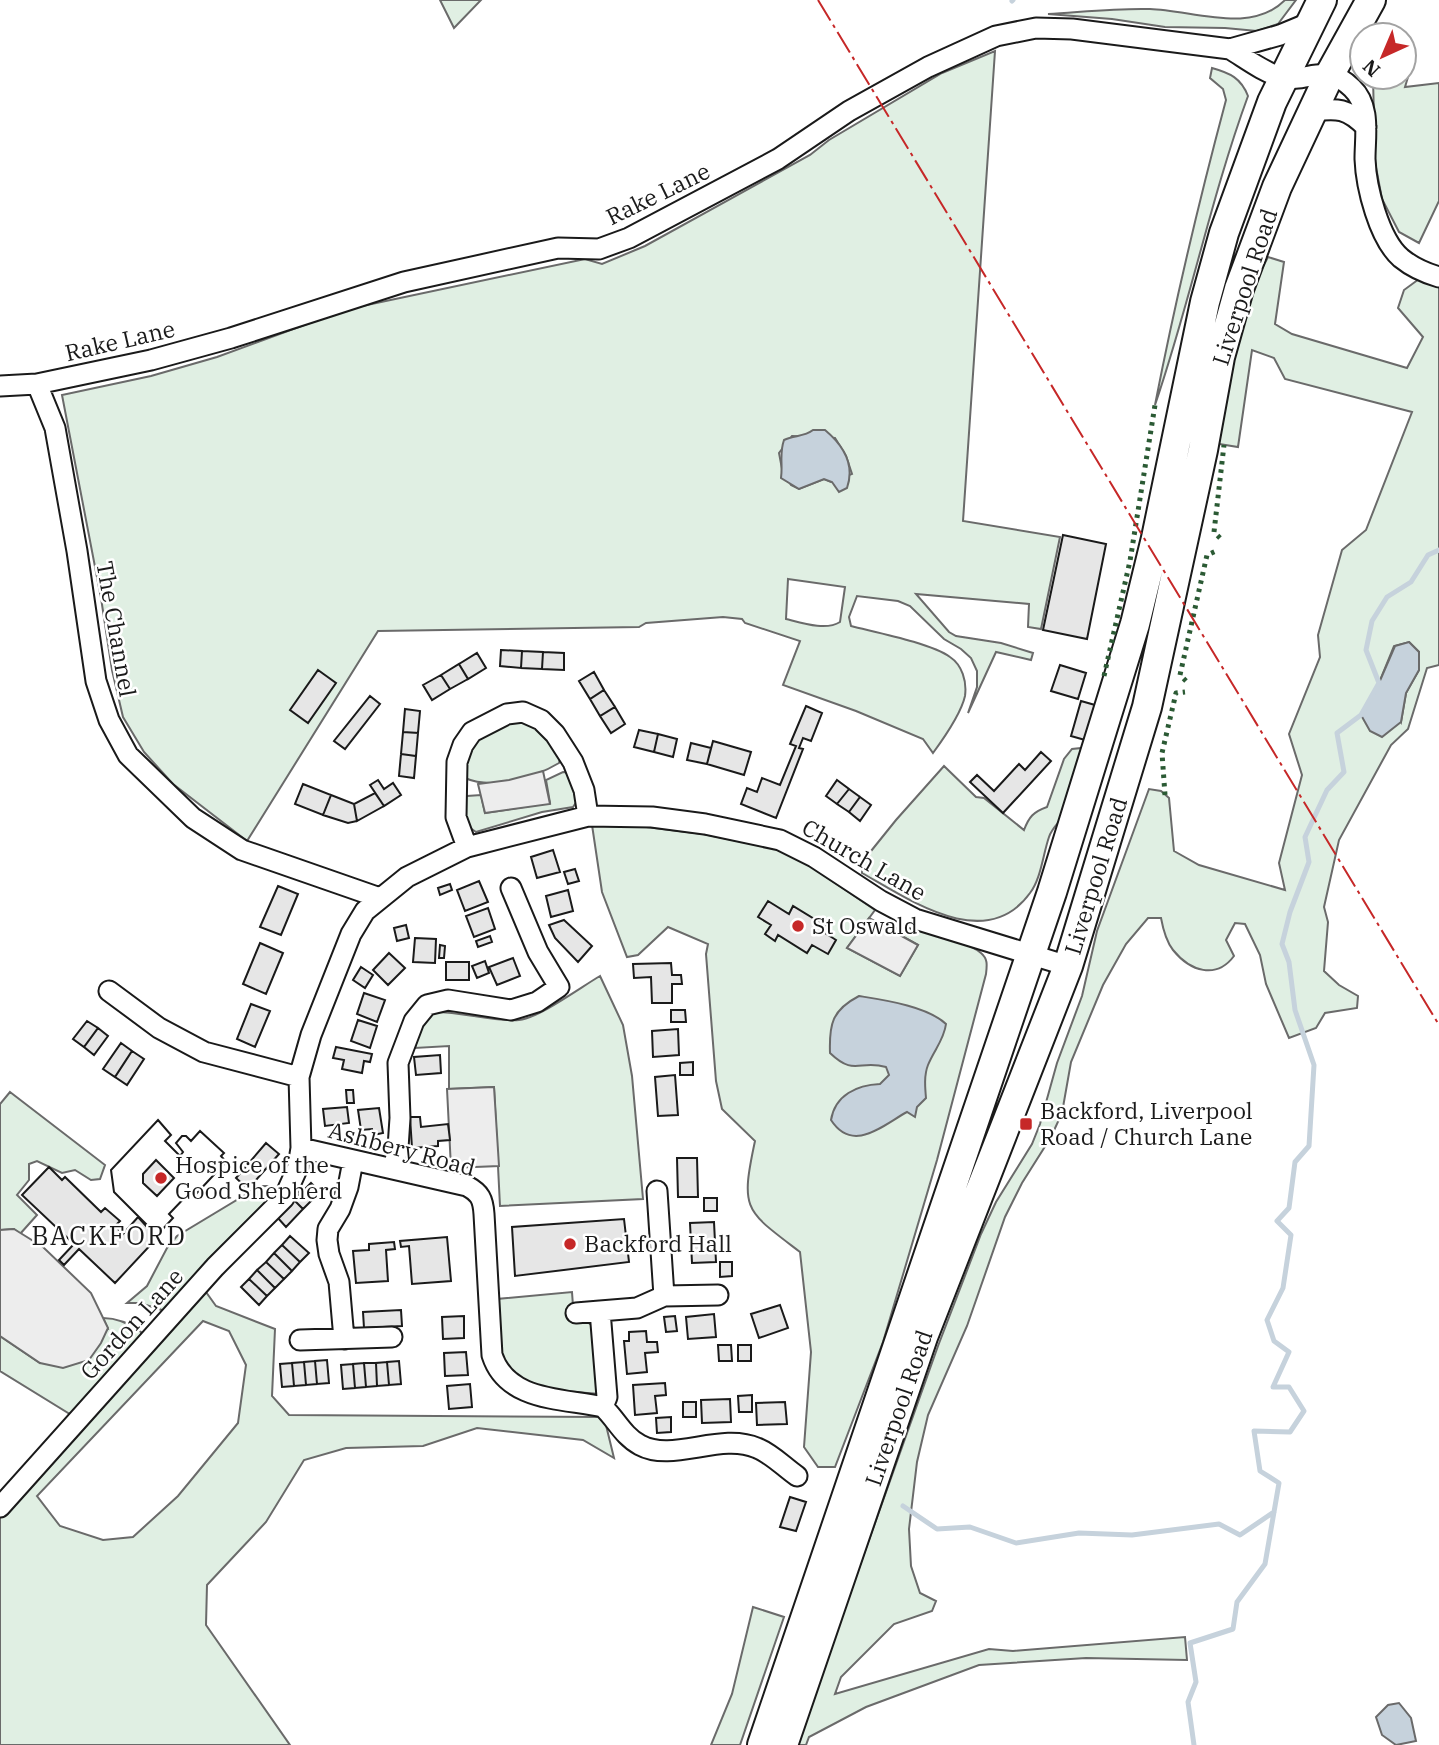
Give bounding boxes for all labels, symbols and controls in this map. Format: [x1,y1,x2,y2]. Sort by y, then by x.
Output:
north arrow [1348,21,1418,91]
text: N [1357,54,1385,82]
street label: Rake Lane [601,155,714,231]
street label: Liverpool Road [1205,204,1284,369]
street label: Rake Lane [62,313,178,367]
street label: The Channel [90,559,144,699]
street label: Liverpool Road [1057,793,1133,958]
street label: Church Lane [797,812,932,907]
place label: St Oswald [812,910,918,940]
marker: St Oswald [790,918,806,934]
place label: Backford, Liverpool Road / Church Lane [1040,1095,1253,1151]
street label: Ashbery Road [325,1114,479,1182]
marker: Backford, Liverpool Road / Church Lane [1018,1116,1034,1132]
place label: Hospice of the Good Shepherd [175,1149,342,1205]
marker: Hospice of the Good Shepherd [153,1170,169,1186]
district label: BACKFORD [31,1218,187,1252]
place label: Backford Hall [584,1228,732,1258]
marker: Backford Hall [562,1236,578,1252]
street label: Gordon Lane [73,1261,189,1385]
street label: Liverpool Road [857,1326,939,1490]

